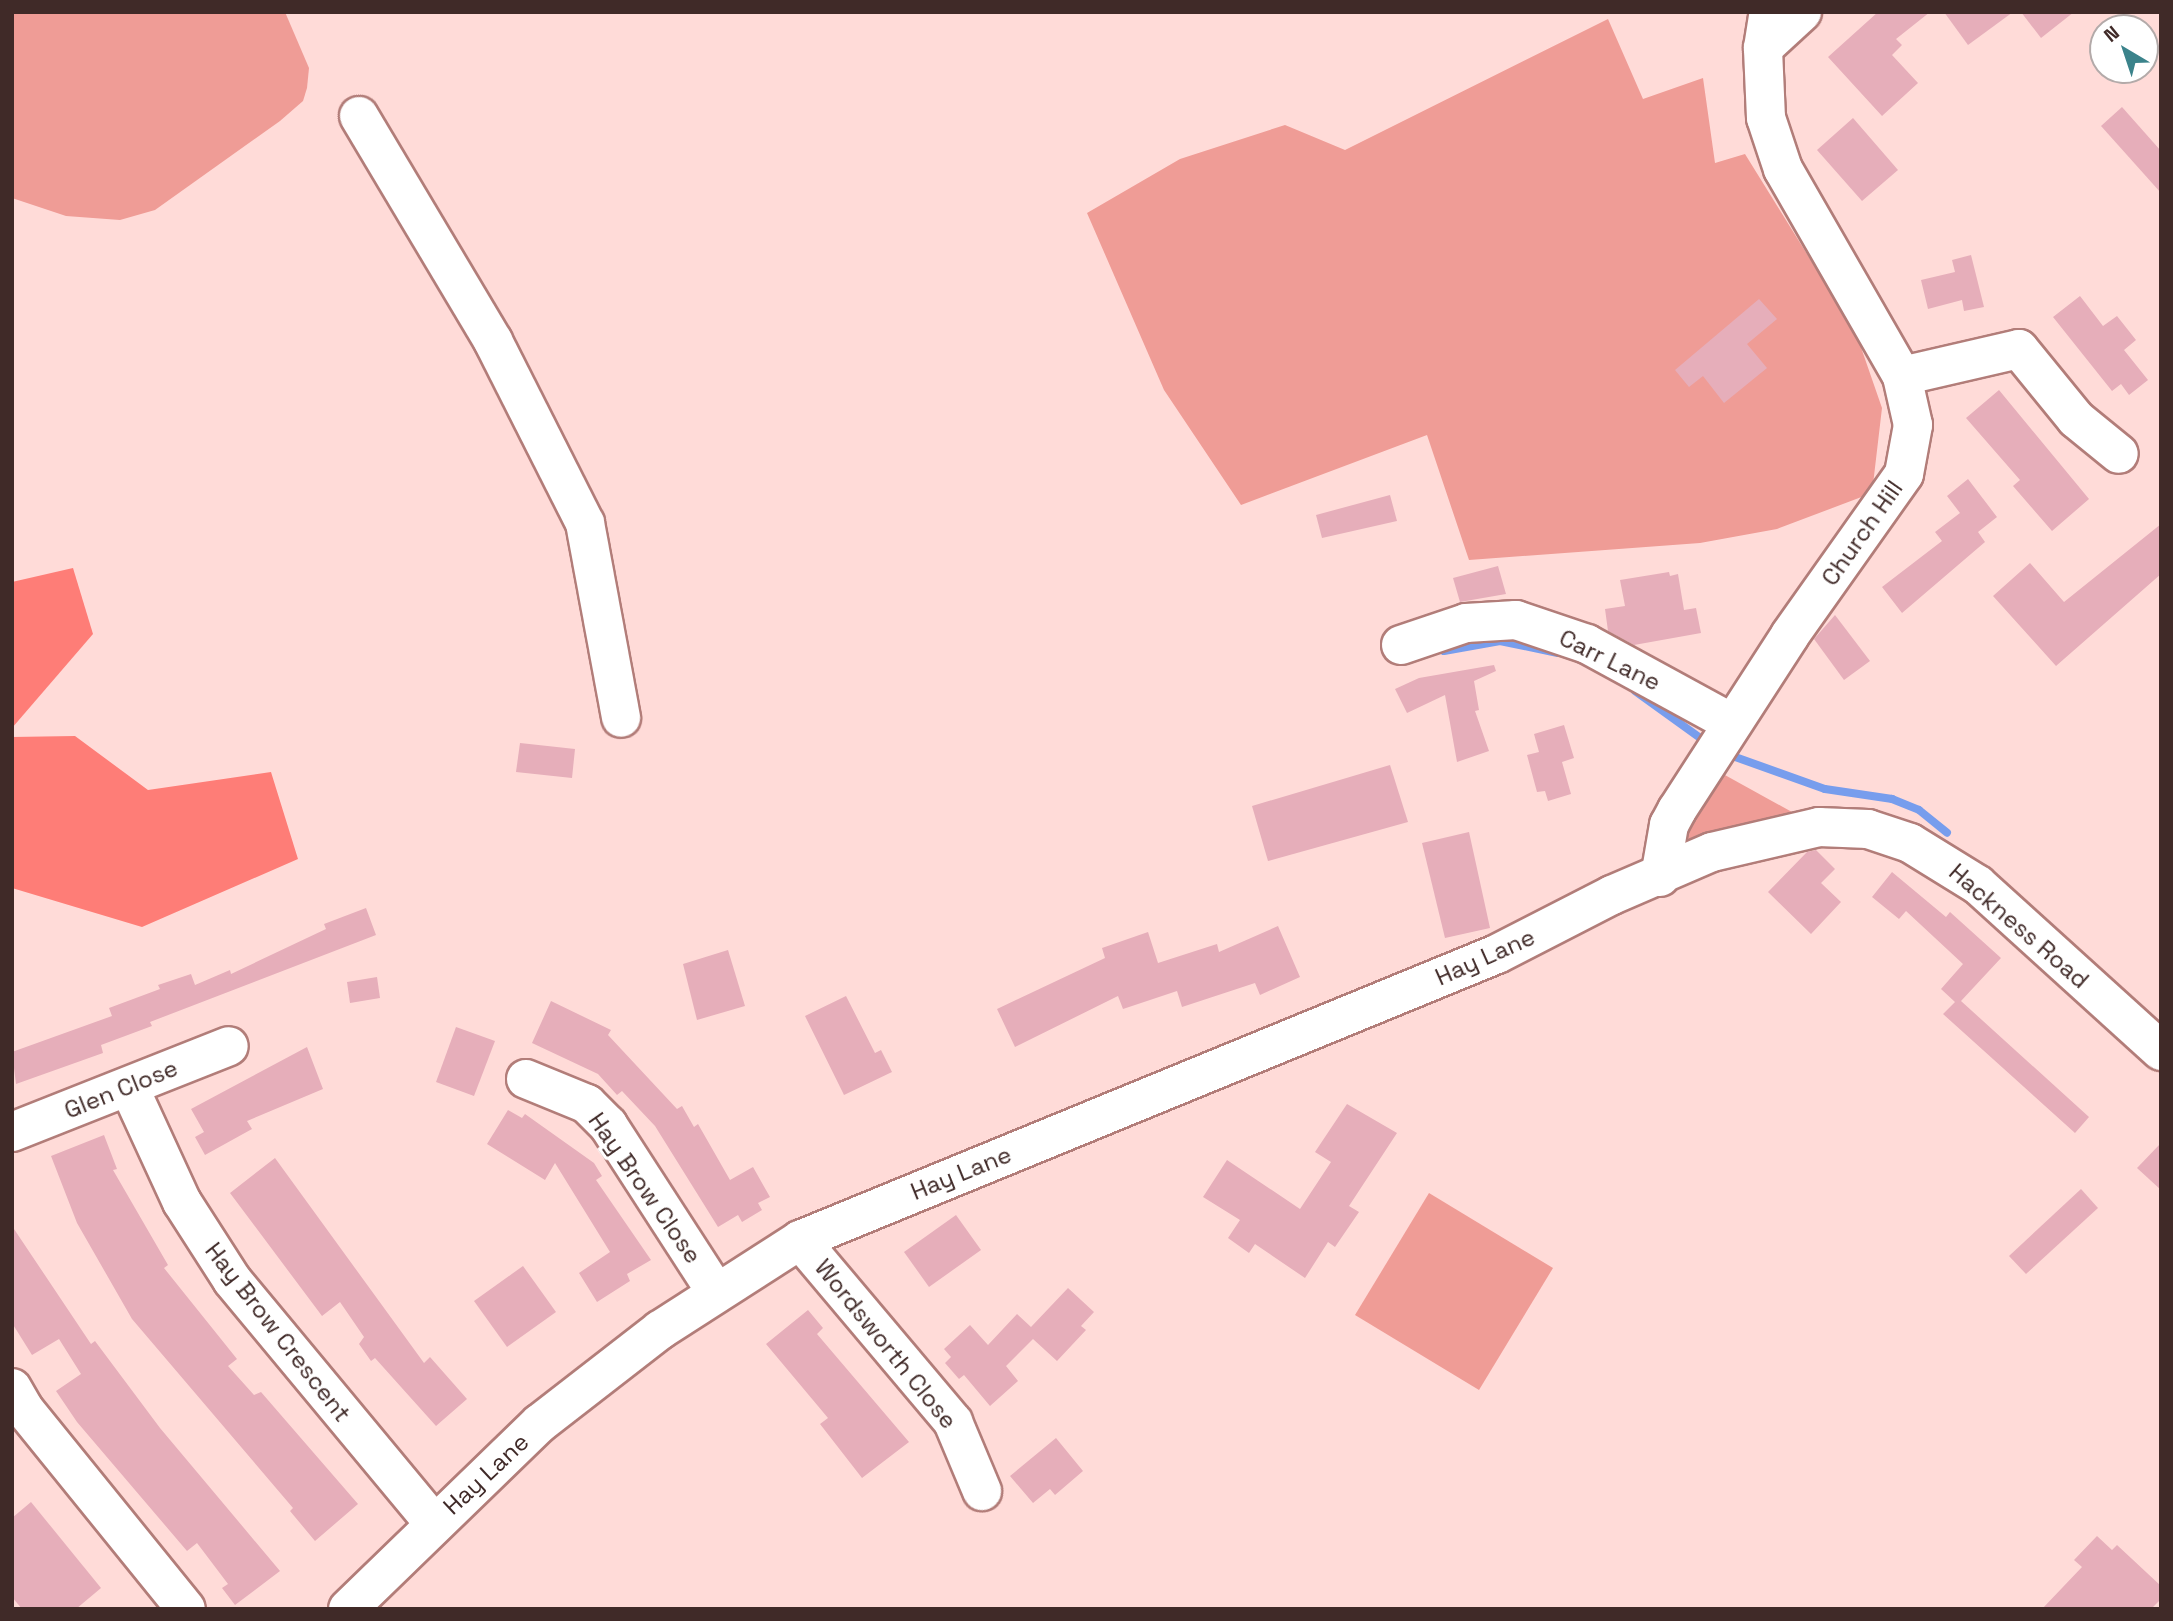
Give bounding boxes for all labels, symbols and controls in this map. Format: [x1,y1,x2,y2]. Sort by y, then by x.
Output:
north arrow [2089,14,2159,84]
text: N [2099,20,2125,48]
street label: Church Hill [1815,475,1909,591]
street label: Carr Lane [1555,623,1665,697]
street label: Hackness Road [1943,857,2095,995]
street label: Hay Lane [1431,922,1539,992]
street label: Glen Close [60,1053,182,1125]
street label: Hay Brow Close [582,1107,708,1269]
street label: Hay Lane [907,1140,1015,1206]
street label: Hay Brow Crescent [199,1237,357,1427]
street label: Wordsworth Close [809,1253,963,1435]
street label: Hay Lane [437,1427,535,1521]

